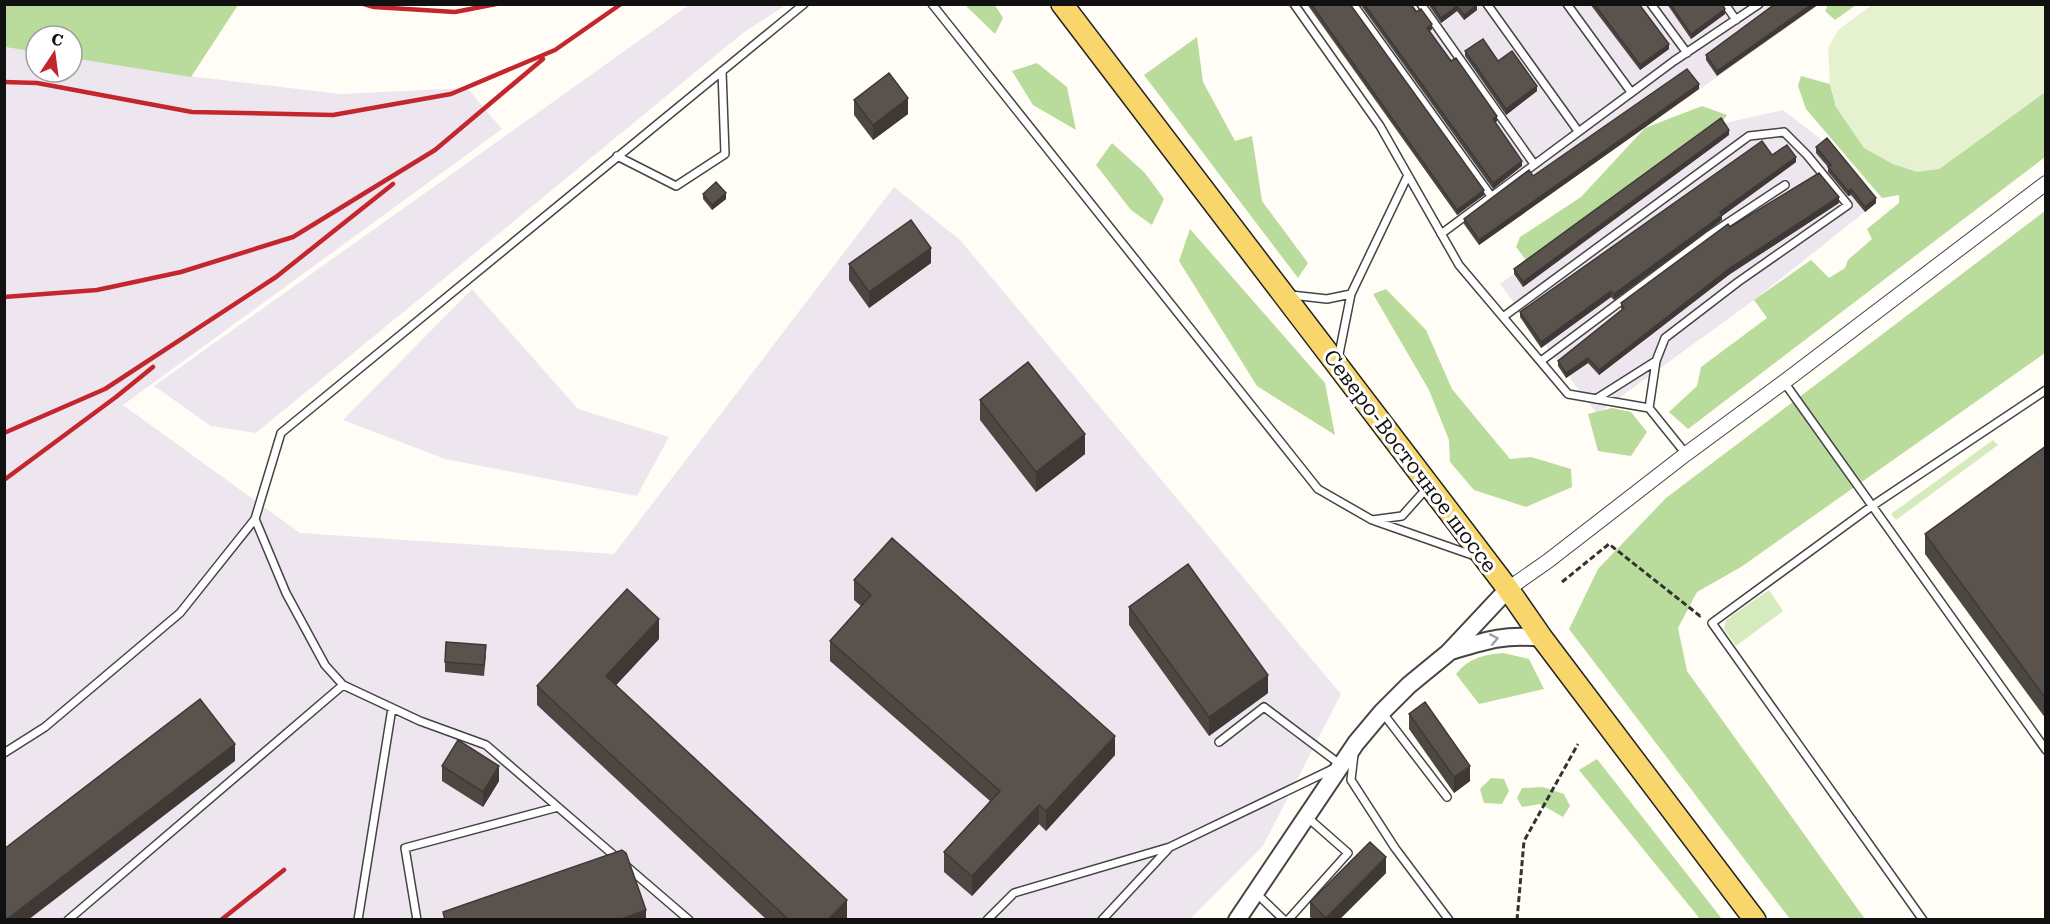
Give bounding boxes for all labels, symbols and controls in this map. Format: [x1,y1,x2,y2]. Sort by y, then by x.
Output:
north arrow [24,24,84,84]
text: С [50,29,65,50]
street label: Северо-Восточное шоссе [1318,345,1502,577]
one-way arrow [1489,633,1499,646]

